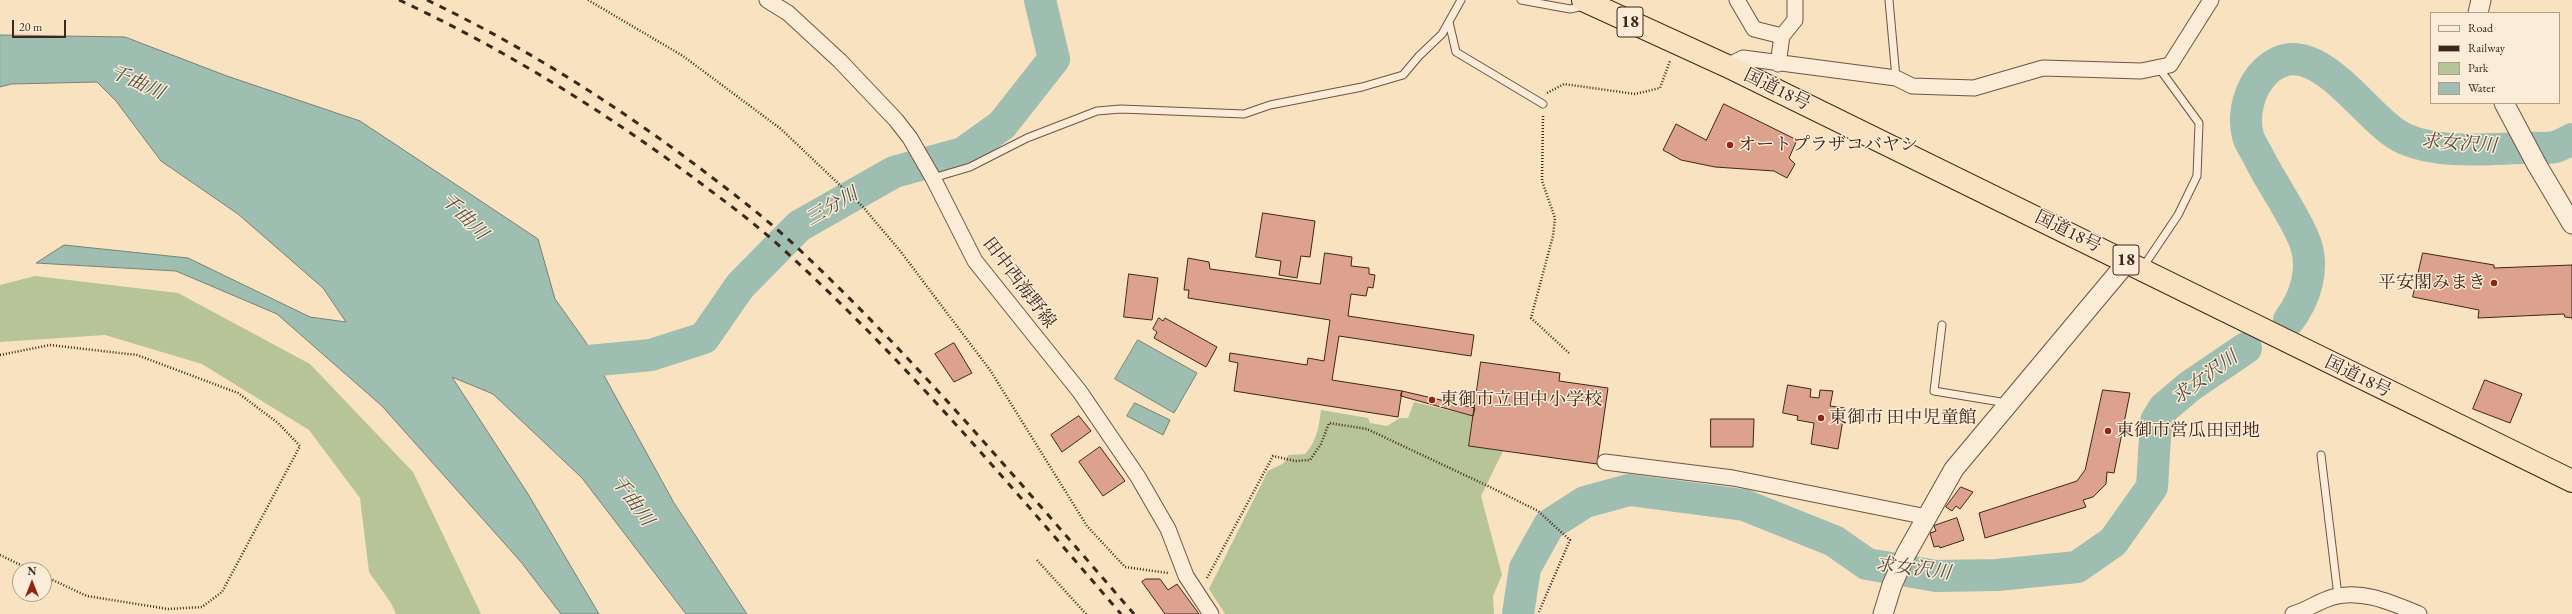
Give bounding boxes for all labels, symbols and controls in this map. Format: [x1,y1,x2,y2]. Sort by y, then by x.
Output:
road number: 18 [1617,7,1643,37]
scale bar [14,12,68,38]
legend [2430,12,2560,104]
text: 20 m [19,19,42,35]
text: Road [2468,20,2493,36]
text: Railway [2468,40,2505,56]
text: Park [2468,60,2488,76]
water label: 千曲川 [106,61,168,105]
street label: 国道18号 [1740,65,1814,115]
text: Water [2468,80,2495,96]
water label: 求女沢川 [2420,130,2498,158]
place label: オートプラザコバヤシ [1738,134,1918,156]
marker: オートプラザコバヤシ [1725,140,1735,150]
water label: 三分川 [802,183,862,231]
water label: 千曲川 [436,189,492,245]
street label: 国道18号 [2031,207,2105,257]
street label: 田中西海野線 [978,233,1060,333]
road number: 18 [2113,245,2139,275]
place label: 平安閣みまき [2378,272,2486,294]
marker: 平安閣みまき [2489,278,2499,288]
water label: 求女沢川 [2168,346,2242,410]
street label: 国道18号 [2321,352,2395,402]
place label: 東御市立田中小学校 [1440,389,1602,411]
marker: 東御市立田中小学校 [1427,395,1437,405]
place label: 東御市 田中児童館 [1829,407,1977,429]
marker: 東御市 田中児童館 [1816,413,1826,423]
place label: 東御市営瓜田団地 [2116,420,2260,442]
marker: 東御市営瓜田団地 [2103,426,2113,436]
water label: 千曲川 [606,471,658,531]
water label: 求女沢川 [1874,553,1952,585]
north arrow [12,562,52,602]
text: N [28,564,36,578]

